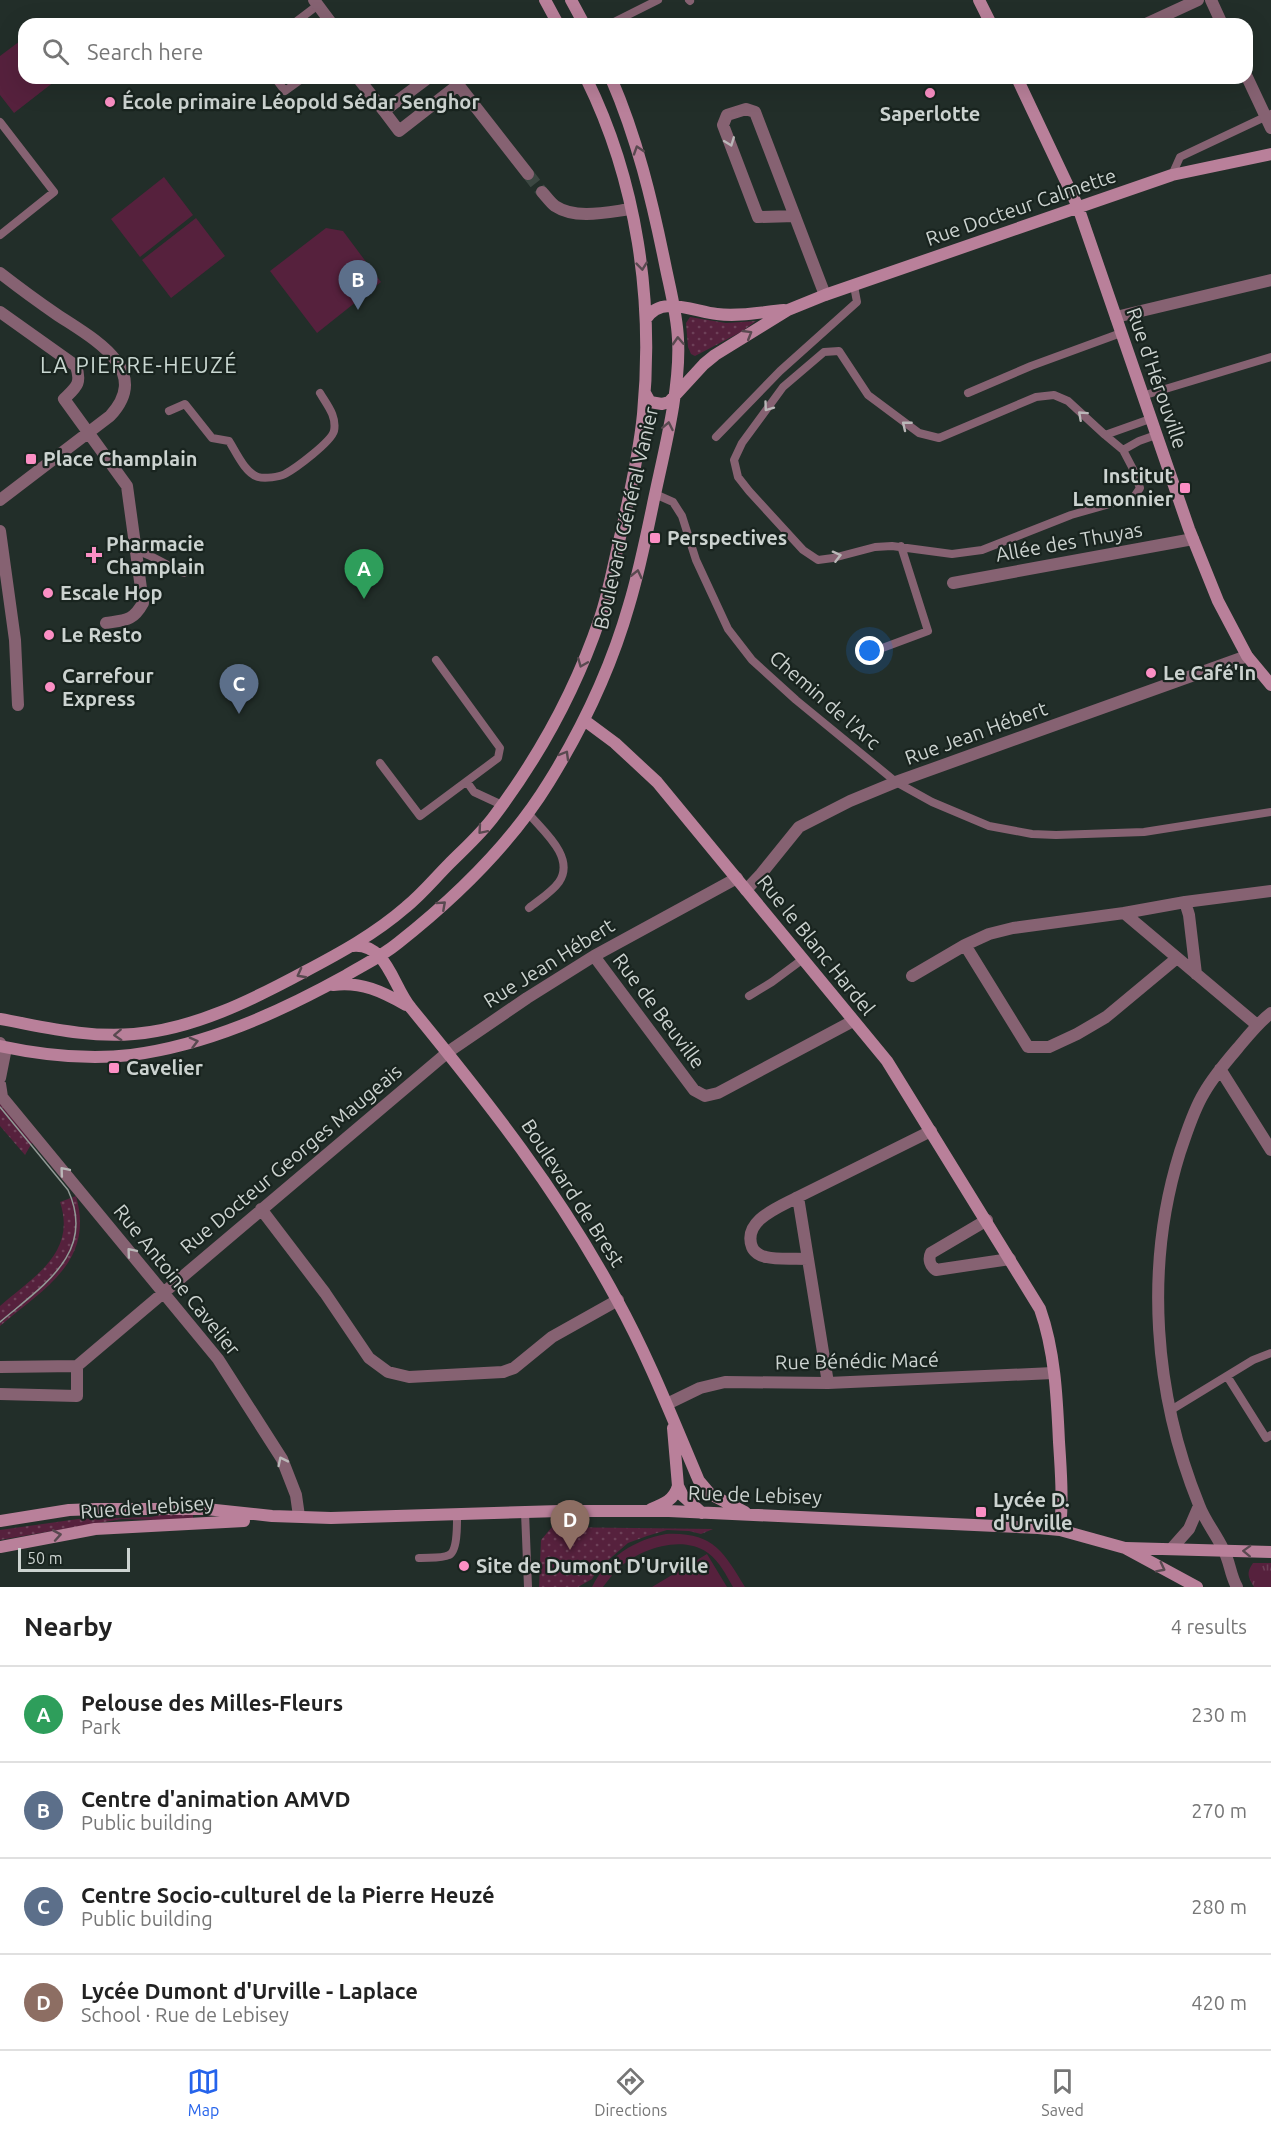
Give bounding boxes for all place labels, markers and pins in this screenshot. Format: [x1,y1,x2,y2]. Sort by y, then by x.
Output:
marker: Saperlotte [923,86,937,100]
place label: École primaire Léopold Sédar Senghor [122,89,480,113]
marker: École primaire Léopold Sédar Senghor [103,95,117,109]
place label: Saperlotte [880,102,980,125]
pin: B [338,260,378,310]
place label: Place Champlain [43,447,197,470]
marker: Place Champlain [24,452,38,466]
place label: Institut Lemonnier [1073,464,1174,510]
marker: Institut Lemonnier [1178,481,1192,495]
place label: Perspectives [667,526,787,549]
marker: Perspectives [648,531,662,545]
place label: Pharmacie Champlain [106,532,205,578]
marker: Pharmacie Champlain [87,548,101,562]
pin: A [344,550,384,599]
place label: Escale Hop [60,581,162,604]
marker: Escale Hop [41,586,55,600]
place label: Le Resto [61,623,142,646]
marker: Le Resto [42,628,56,642]
place label: Le Café'In [1163,661,1256,684]
place label: Carrefour Express [62,664,154,710]
pin: C [220,664,258,714]
marker: Le Café'In [1144,666,1158,680]
marker: Carrefour Express [43,680,57,694]
place label: Cavelier [126,1056,204,1079]
marker: Cavelier [107,1061,121,1075]
place label: Lycée D. d'Urville [993,1488,1073,1534]
pin: D [550,1500,590,1550]
marker: Lycée D. d'Urville [974,1505,988,1519]
place label: Site de Dumont D'Urville [476,1554,709,1577]
marker: Site de Dumont D'Urville [457,1559,471,1573]

